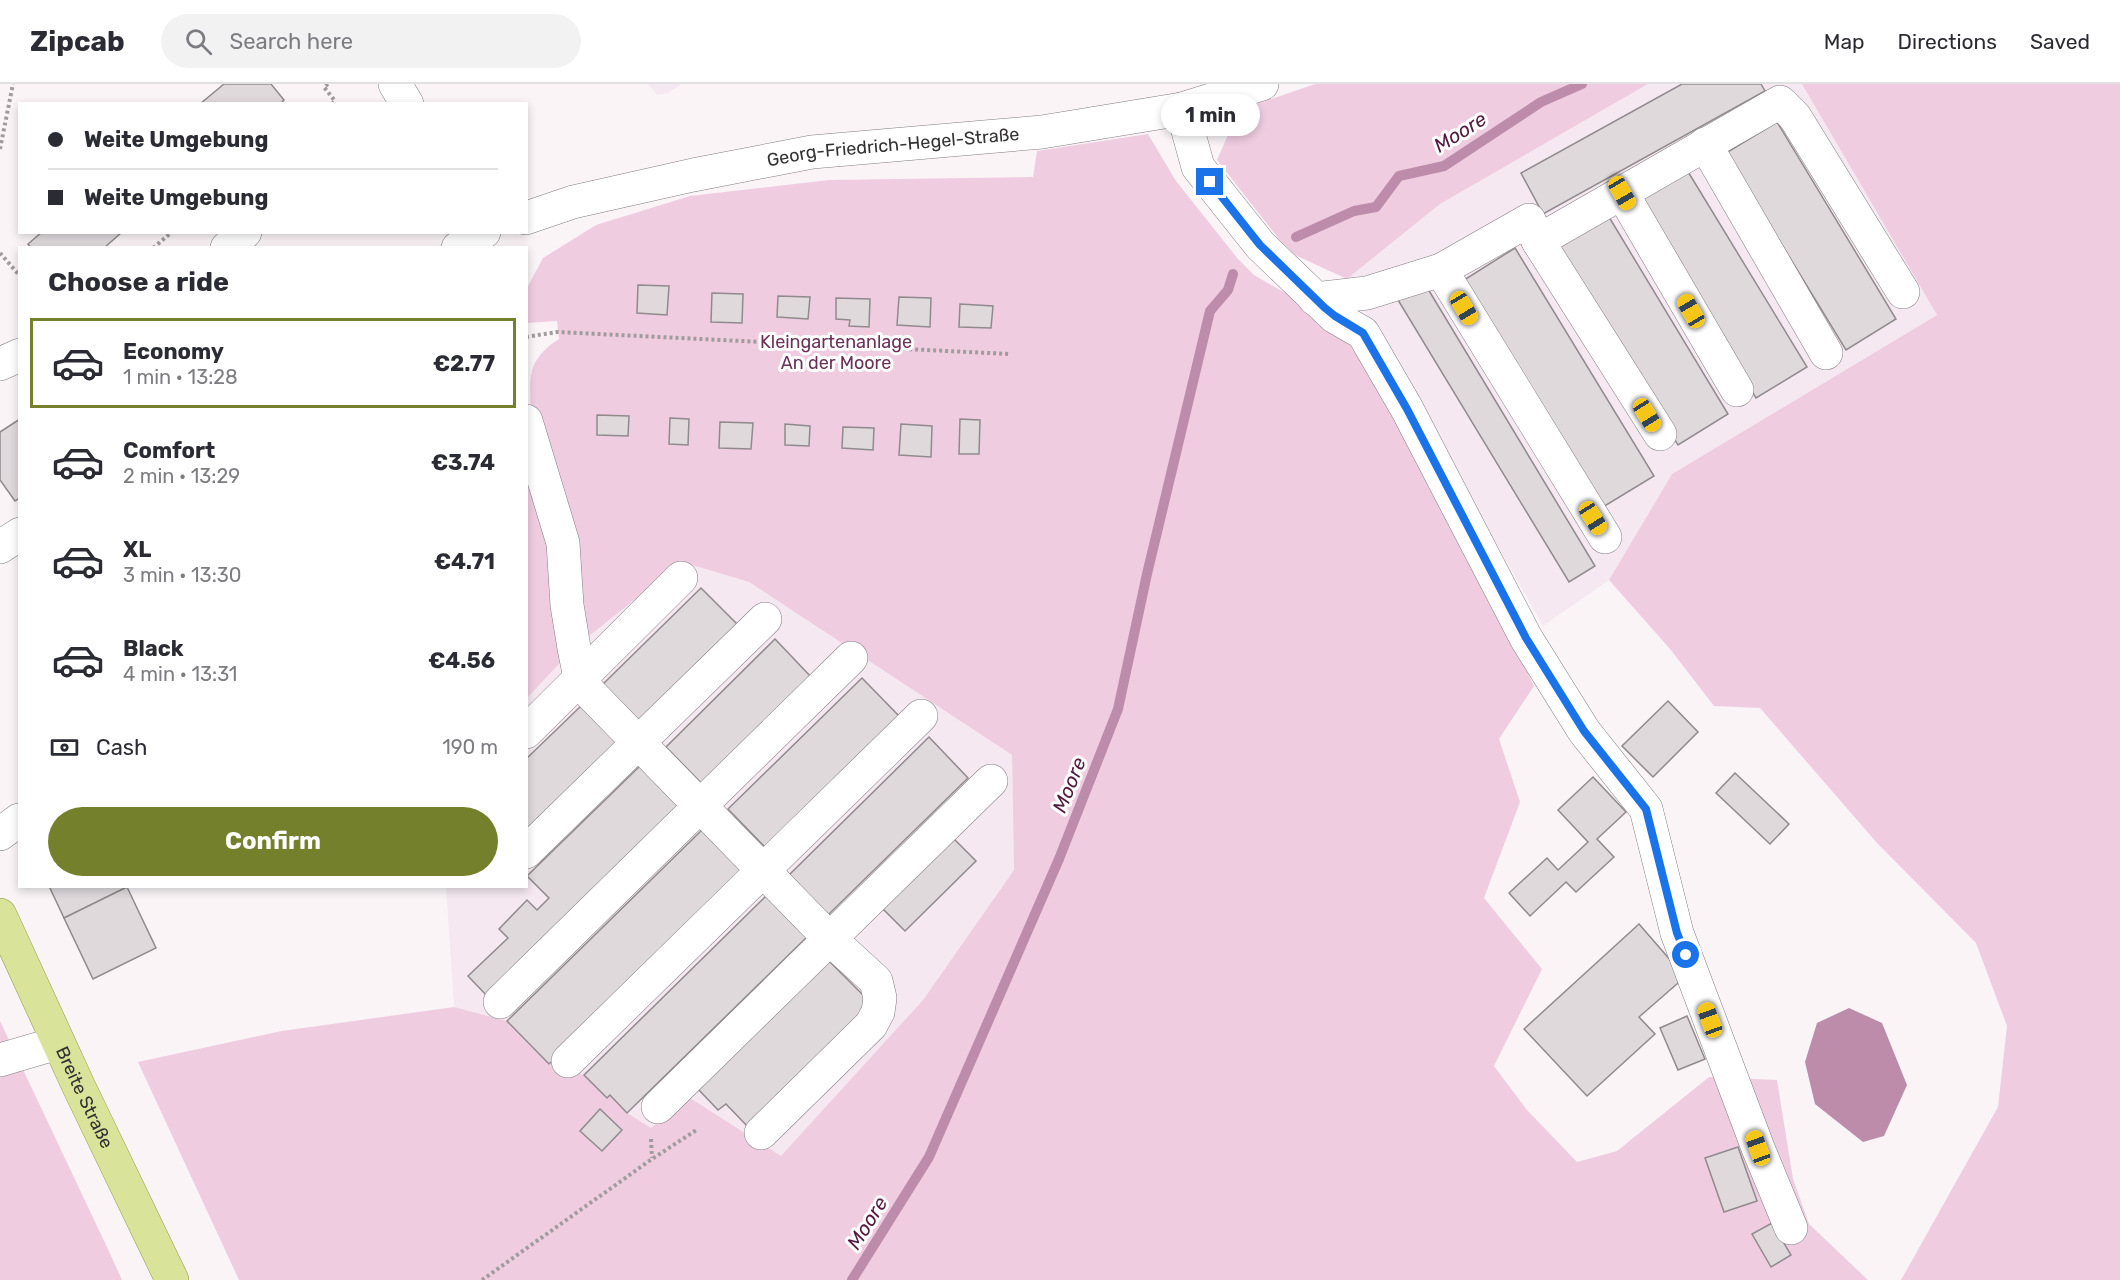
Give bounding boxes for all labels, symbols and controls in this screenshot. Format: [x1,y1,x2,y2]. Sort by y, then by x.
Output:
search box [161,14,581,68]
text: Zipcab [30,25,125,58]
icon: search [182,25,215,58]
text: Search here [230,28,353,55]
text: Map [1824,29,1865,54]
text: Directions [1898,29,1997,54]
text: Saved [2030,29,2090,54]
callout: 1 min [1160,95,1260,137]
text: 1 min [1185,103,1236,127]
water label: Moore [1429,107,1491,157]
street label: Georg-Friedrich-Hegel-Straße [765,123,1020,171]
text: Weite Umgebung [84,126,268,153]
route end [1196,168,1223,195]
car [1605,173,1639,213]
text: Weite Umgebung [84,184,268,211]
text: Choose a ride [48,266,229,298]
car [1447,288,1481,328]
car [1674,291,1708,331]
park label: Kleingartenanlage An der Moore [760,331,912,374]
icon: car [51,336,105,390]
text: Economy [123,338,224,365]
text: €2.77 [433,350,495,377]
text: 1 min · 13:28 [123,365,238,389]
car [1630,395,1664,435]
icon: car [51,435,105,489]
text: Comfort [123,437,215,464]
text: €3.74 [431,449,495,476]
text: 2 min · 13:29 [123,464,240,488]
car [1576,498,1610,538]
icon: car [51,534,105,588]
text: XL [123,536,151,563]
text: €4.71 [434,548,495,575]
text: 3 min · 13:30 [123,563,241,587]
icon: car [51,633,105,687]
text: Black [123,635,184,662]
text: €4.56 [428,647,495,674]
text: 4 min · 13:31 [123,662,237,686]
icon: cash [48,731,81,764]
text: Cash [96,734,147,761]
text: 190 m [442,735,498,759]
water label: Moore [1047,754,1091,816]
button: Confirm [48,807,498,876]
route start [1672,941,1699,968]
car [1695,1000,1725,1040]
street label: Breite Straße [51,1043,118,1152]
car [1743,1128,1773,1168]
water label: Moore [842,1192,892,1254]

